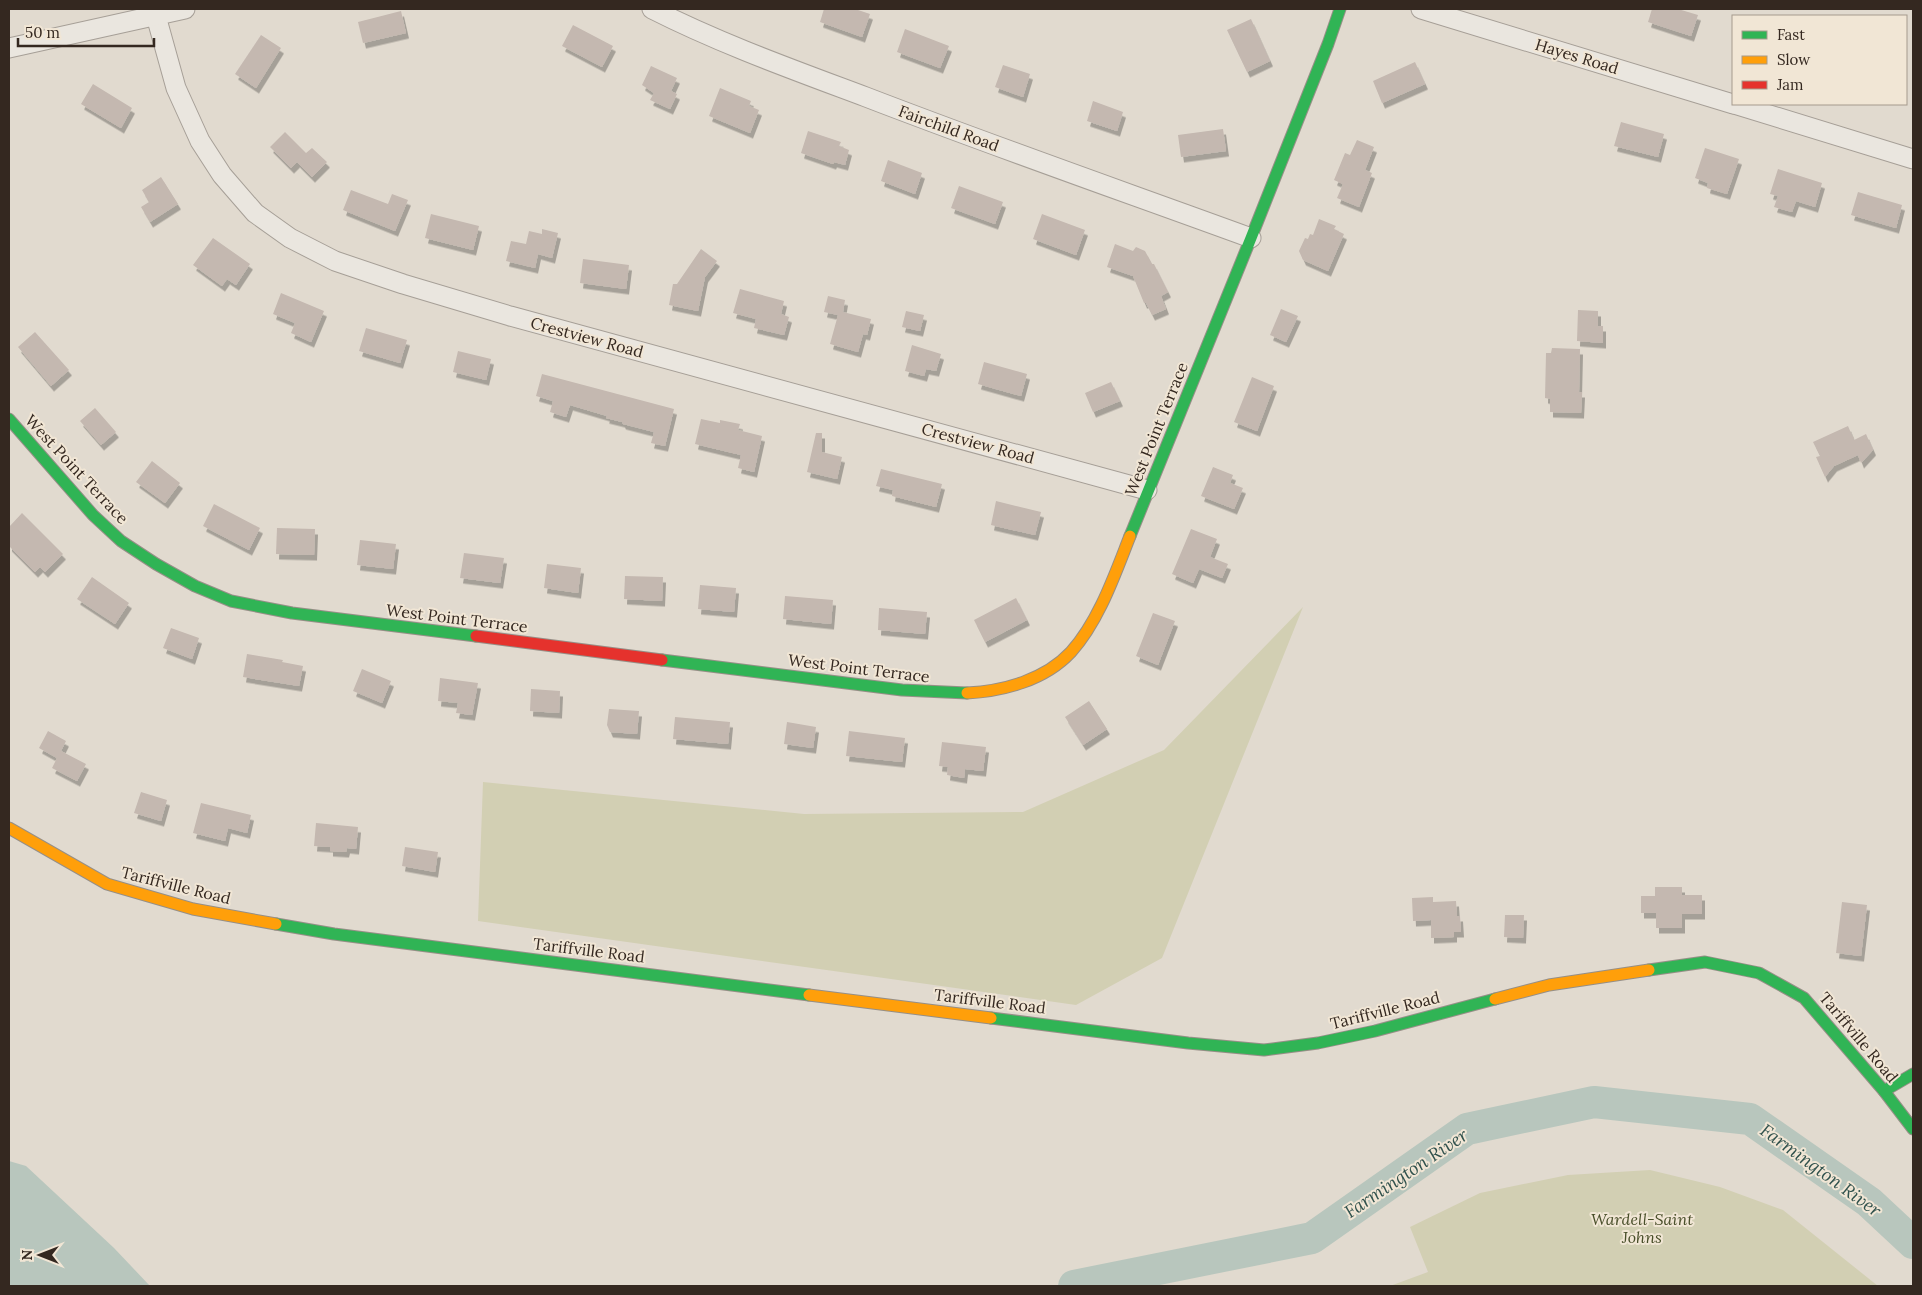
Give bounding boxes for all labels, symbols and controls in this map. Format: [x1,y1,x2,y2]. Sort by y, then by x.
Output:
scale bar [18,15,154,47]
legend [1732,15,1907,105]
text: 50 m [25,23,60,42]
text: Fast [1777,25,1805,44]
street label: Hayes Road [1533,34,1622,78]
text: Slow [1777,50,1810,69]
text: Jam [1776,75,1804,94]
street label: Fairchild Road [896,101,1002,156]
street label: Crestview Road [528,312,646,362]
street label: West Point Terrace [1120,359,1192,499]
street label: West Point Terrace [21,410,133,528]
street label: Crestview Road [919,418,1037,468]
street label: West Point Terrace [385,599,529,637]
street label: West Point Terrace [787,649,931,687]
street label: Tariffville Road [119,862,233,908]
street label: Tariffville Road [532,933,646,967]
street label: Tariffville Road [933,984,1047,1018]
street label: Tariffville Road [1328,987,1442,1033]
street label: Tariffville Road [1815,988,1903,1087]
water label: Farmington River [1756,1118,1887,1222]
water label: Farmington River [1340,1123,1473,1223]
park label: Wardell-Saint Johns [1591,1209,1693,1247]
north arrow [15,1230,65,1280]
text: N [18,1249,36,1260]

